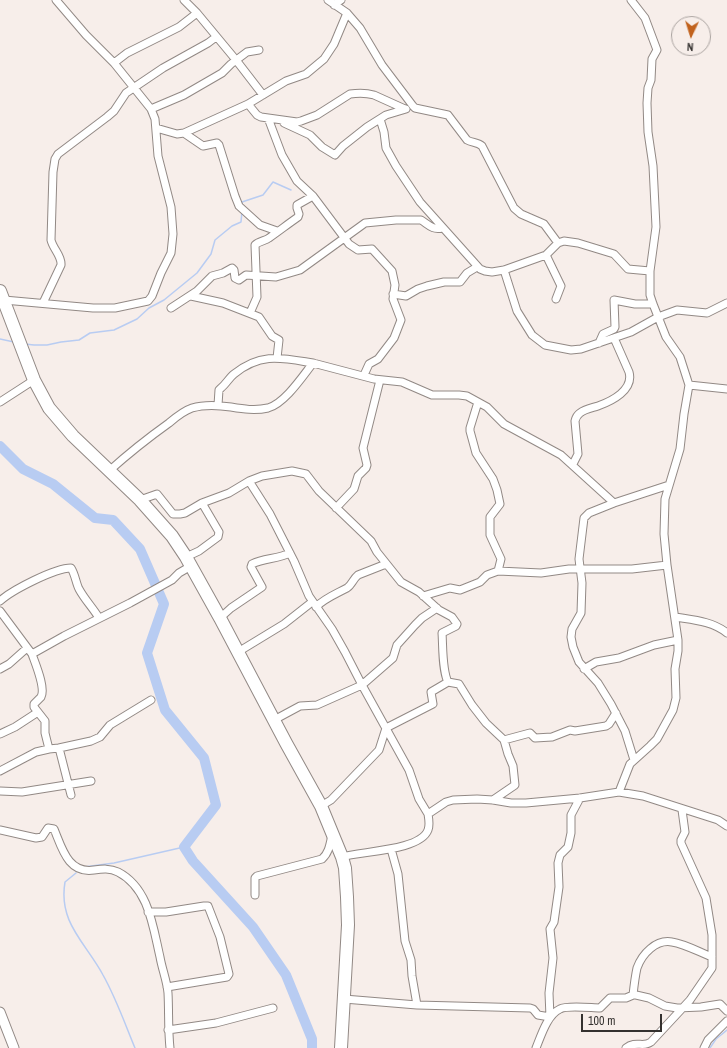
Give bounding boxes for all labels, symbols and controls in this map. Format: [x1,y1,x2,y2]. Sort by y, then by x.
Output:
north arrow [671,16,711,56]
text: N [687,40,694,54]
scale bar [583,1006,664,1032]
text: 100 m [588,1013,615,1029]

